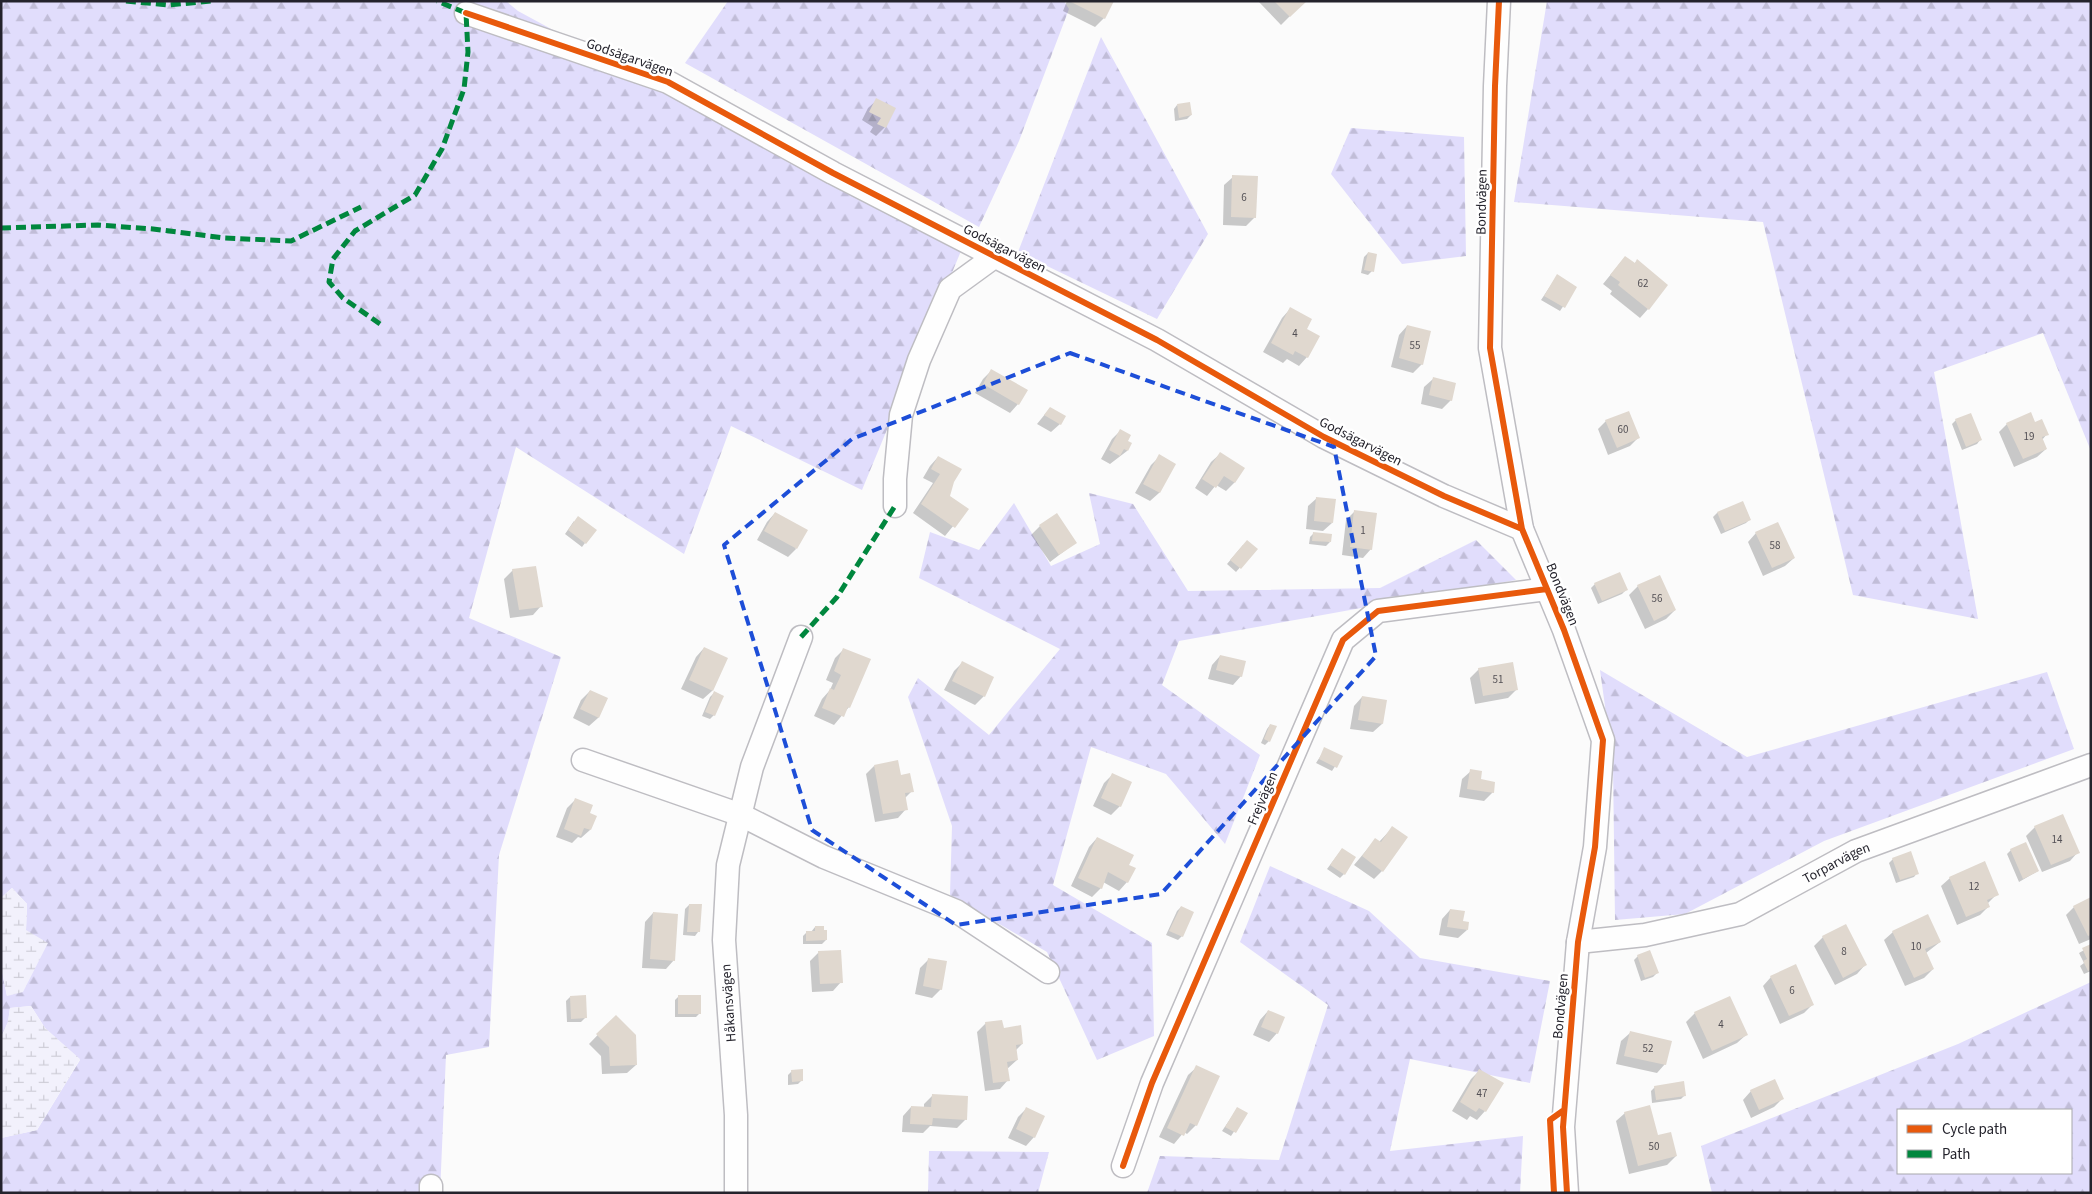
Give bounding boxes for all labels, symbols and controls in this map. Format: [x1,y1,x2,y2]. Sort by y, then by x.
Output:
street label: Godsägarvägen [583,34,676,82]
street label: Bondvägen [1471,169,1493,235]
house number: 6 [1241,190,1247,205]
street label: Godsägarvägen [960,219,1050,278]
house number: 62 [1638,276,1648,291]
house number: 4 [1292,326,1298,341]
house number: 55 [1410,338,1420,353]
street label: Godsägarvägen [1316,412,1406,471]
house number: 60 [1618,422,1628,437]
house number: 19 [2024,429,2034,444]
house number: 1 [1360,523,1366,538]
house number: 58 [1770,538,1781,553]
street label: Bondvägen [1540,560,1584,629]
house number: 56 [1652,591,1663,606]
house number: 51 [1493,672,1503,687]
street label: Frejvägen [1243,768,1283,828]
house number: 14 [2052,832,2063,847]
street label: Torparvägen [1799,838,1873,889]
house number: 12 [1969,879,1979,894]
house number: 10 [1911,939,1921,954]
house number: 8 [1841,944,1847,959]
street label: Håkansvägen [716,963,742,1043]
street label: Bondvägen [1548,972,1574,1040]
house number: 6 [1789,983,1795,998]
house number: 4 [1718,1017,1724,1032]
house number: 52 [1643,1041,1653,1056]
house number: 47 [1477,1086,1487,1101]
legend [1897,1109,2072,1174]
text: Cycle path [1942,1119,2007,1140]
house number: 50 [1649,1139,1659,1154]
text: Path [1942,1144,1970,1165]

